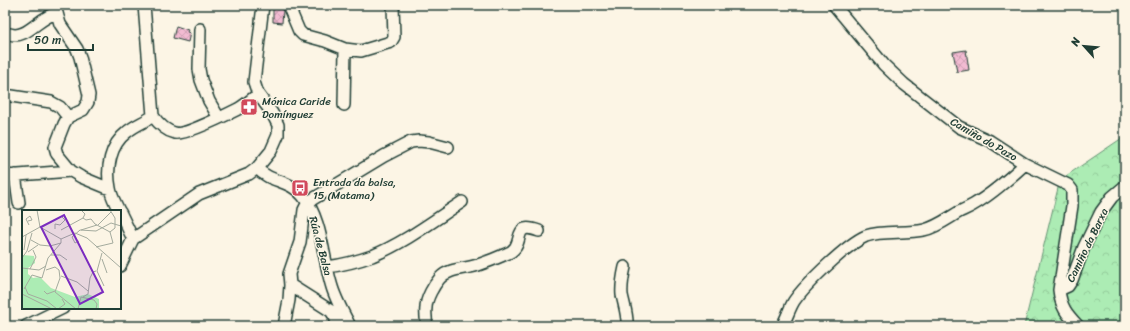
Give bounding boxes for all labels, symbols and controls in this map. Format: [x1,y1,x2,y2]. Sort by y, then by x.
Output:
scale bar [28,26,93,52]
north arrow [1064,26,1104,66]
text: 50 m [34,29,61,51]
text: N [1065,34,1086,50]
place label: Mónica Caride Domínguez [262,92,331,124]
pharmacy icon: Mónica Caride Domínguez [239,97,259,117]
street label: Camiño do Pazo [946,112,1022,167]
place label: Entrada da balsa, 15 (Matama) [313,173,396,205]
bus stop icon: Entrada da balsa, 15 (Matama) [290,178,310,198]
street label: Camiño da Barxa [1061,204,1114,286]
inset map [22,210,121,309]
street label: Rúa de Balsa [303,214,338,278]

